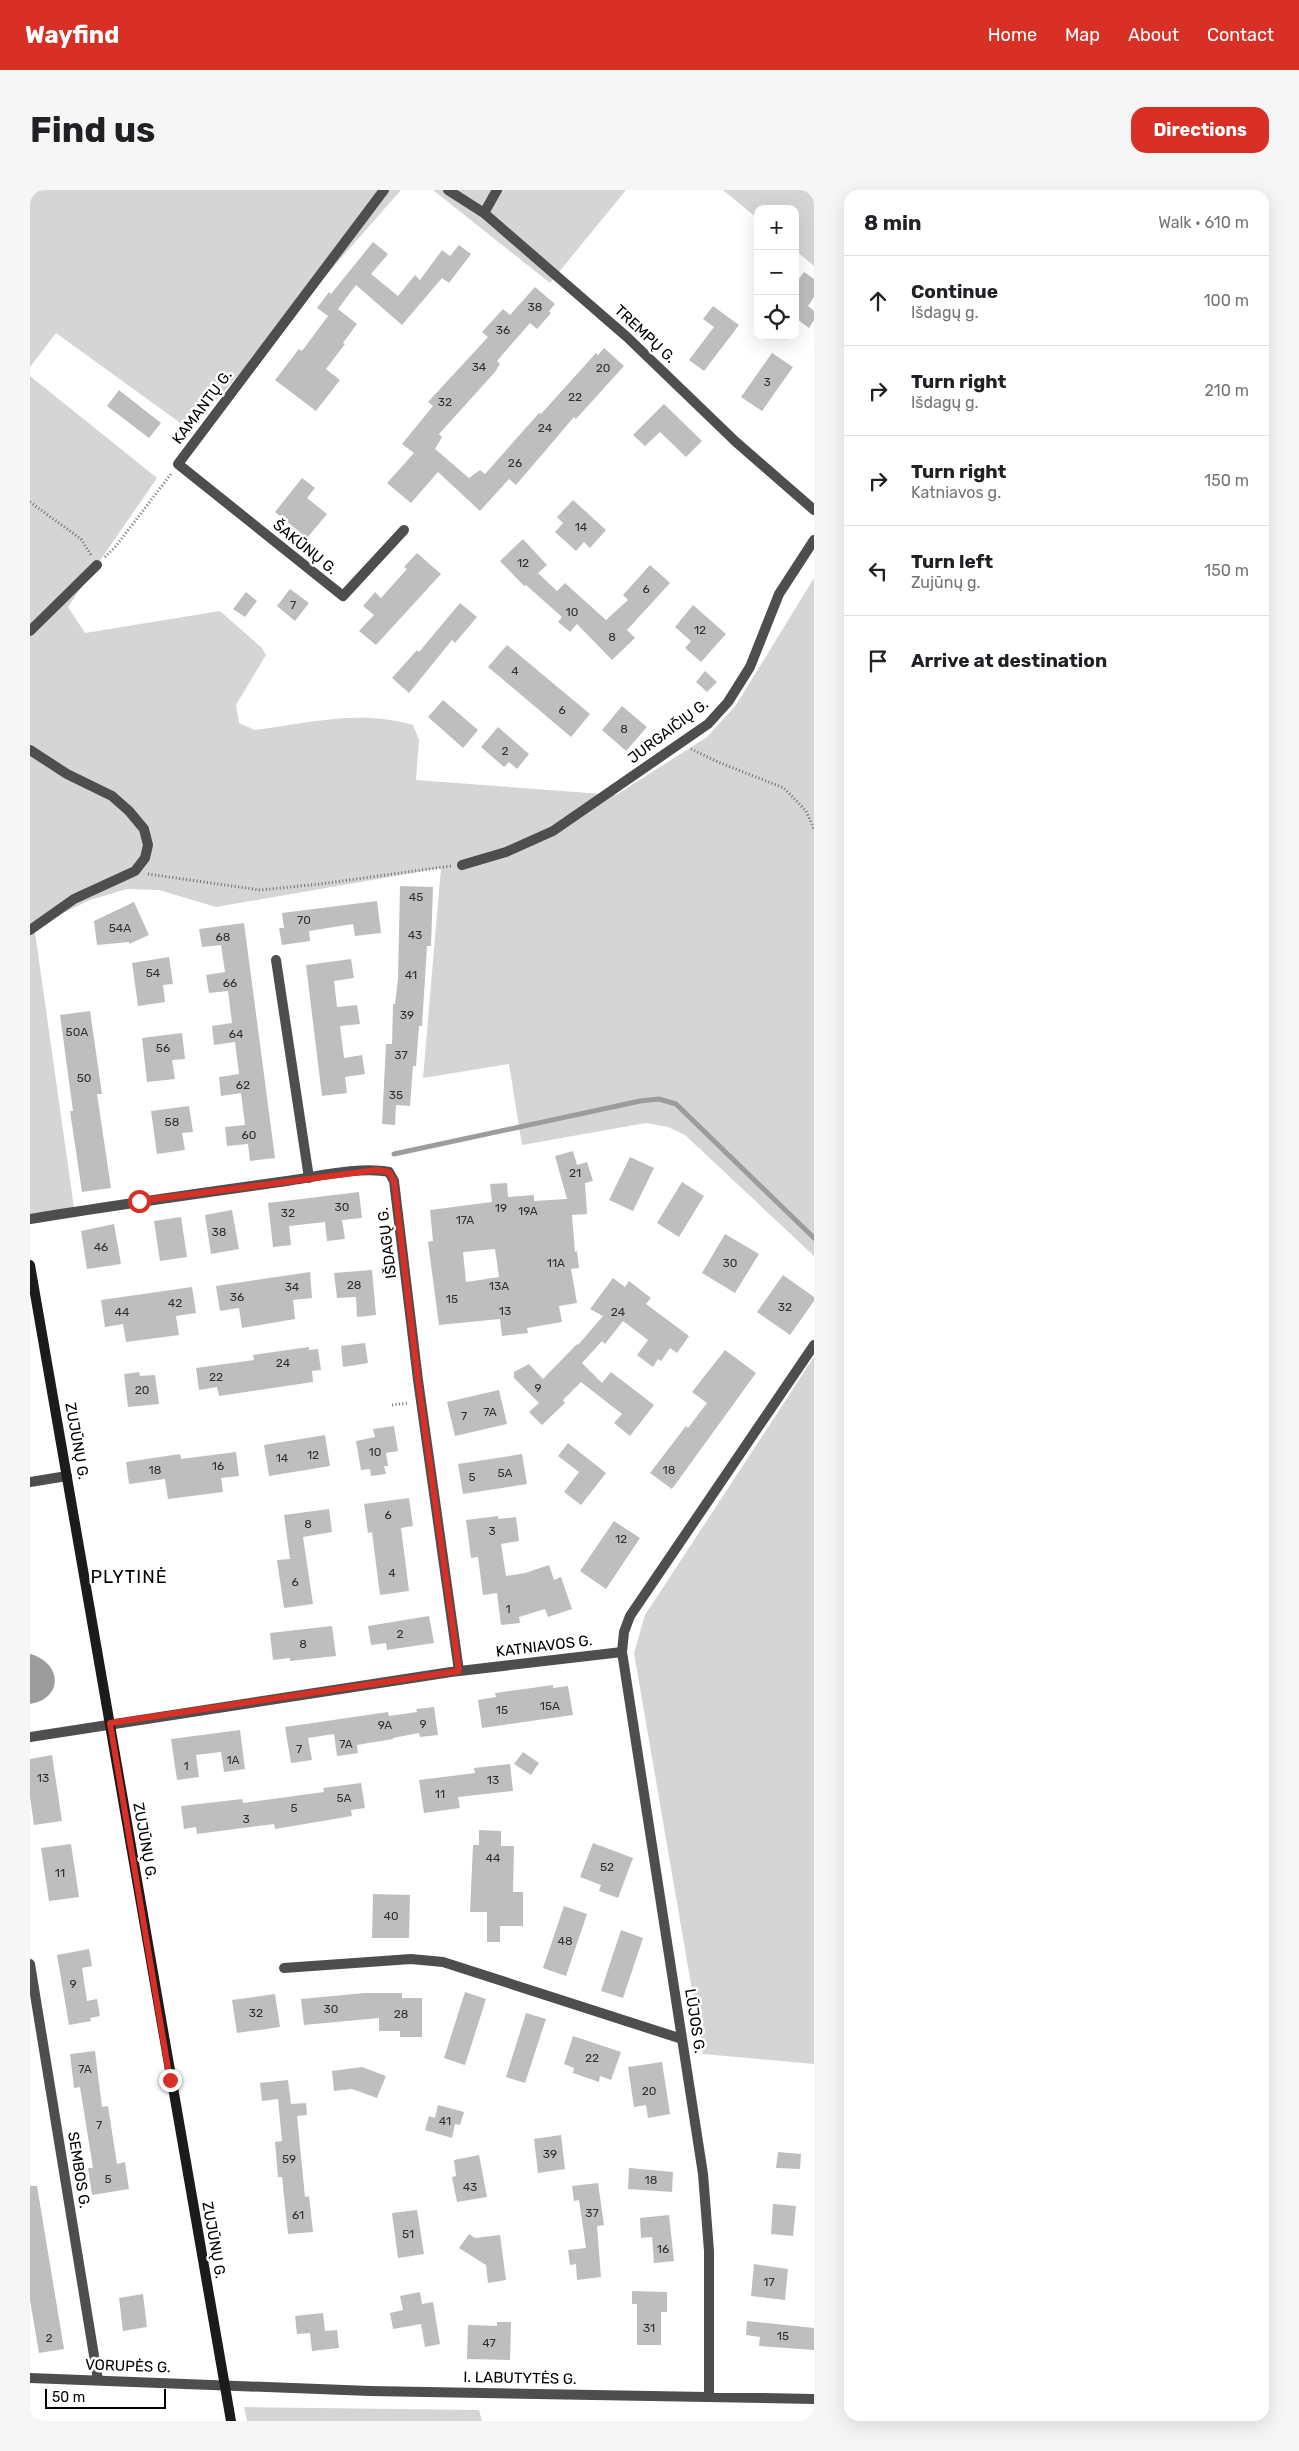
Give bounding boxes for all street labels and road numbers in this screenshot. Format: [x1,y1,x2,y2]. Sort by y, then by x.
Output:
street label: TREMPŲ G. [611,301,679,367]
street label: KAMANTŲ G. [168,366,236,448]
street label: ŠAKŪNŲ G. [269,516,341,578]
street label: JURGAIČIŲ G. [624,695,712,767]
street label: IŠDAGŲ G. [374,1206,400,1280]
street label: ZUJŪNŲ G. [61,1401,93,1481]
street label: KATNIAVOS G. [495,1631,593,1661]
street label: ZUJŪNŲ G. [129,1801,161,1881]
street label: LŪJOS G. [681,1987,709,2055]
street label: SEMBOS G. [64,2130,94,2210]
street label: ZUJŪNŲ G. [198,2200,230,2280]
street label: VORUPĖS G. [85,2356,171,2376]
street label: I. LABUTYTĖS G. [463,2368,577,2388]

